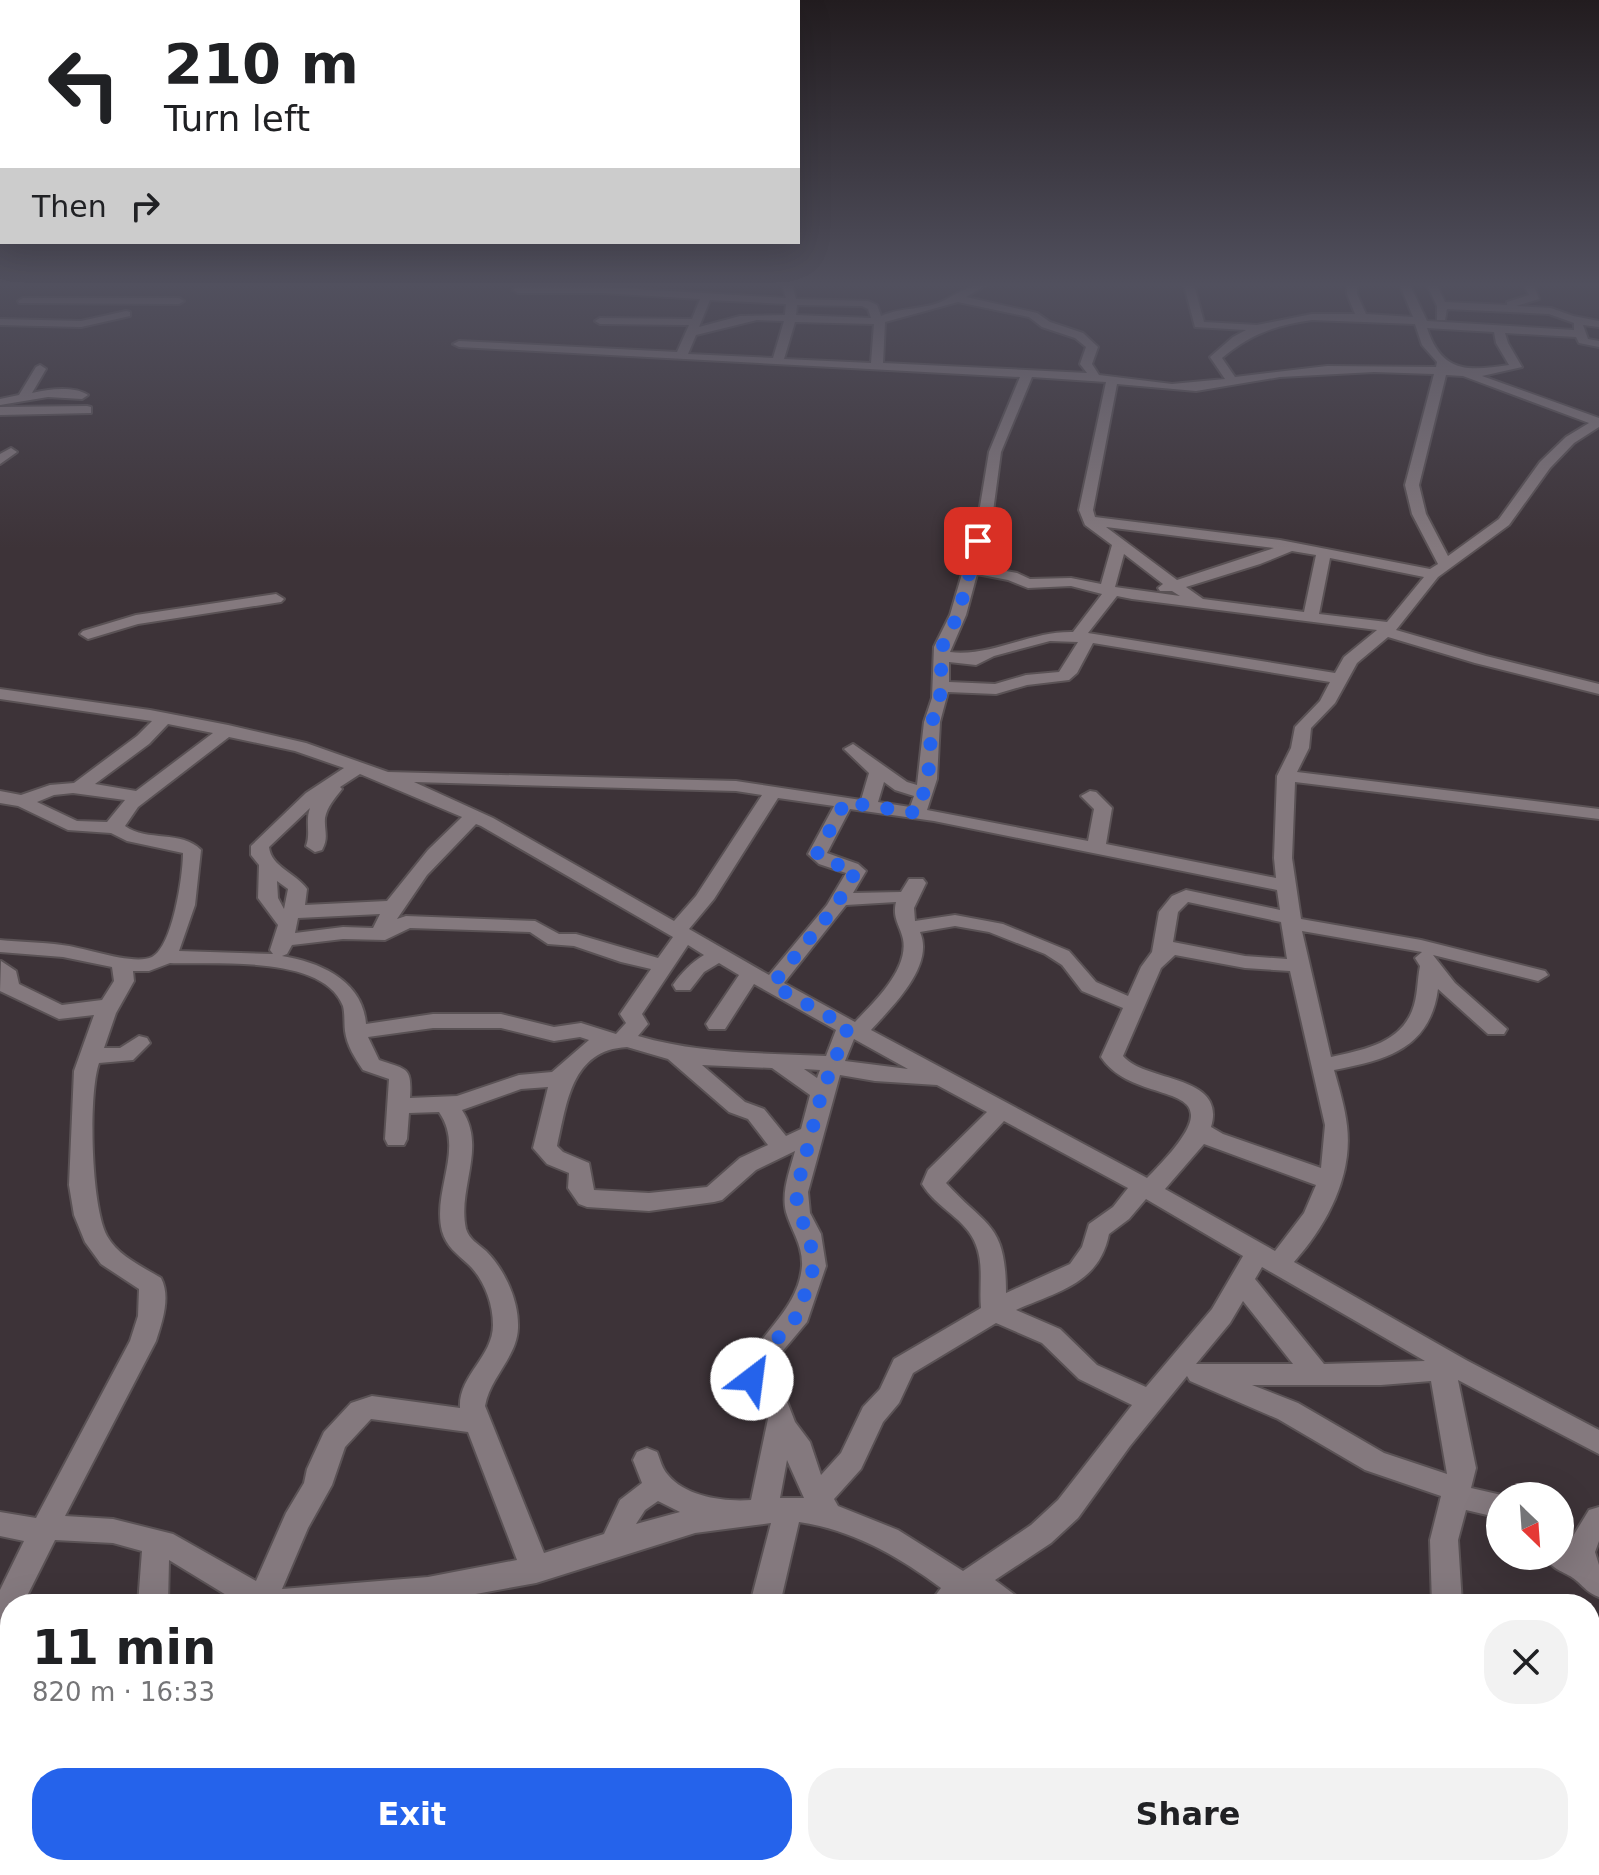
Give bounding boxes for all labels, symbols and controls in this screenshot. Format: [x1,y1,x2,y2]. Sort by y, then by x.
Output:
text: 210 m [164,31,359,96]
icon: left [32,32,136,136]
text: Turn left [164,98,310,139]
icon: right [123,184,167,228]
text: Then [32,189,107,224]
pin [944,507,1012,575]
icon: arrive [956,519,1000,563]
position arrow [710,1337,794,1421]
north arrow [1486,1482,1574,1570]
map controls [1486,1482,1574,1570]
text: 11 min [32,1619,216,1675]
button: close [1484,1620,1568,1704]
text: 820 m · 16:33 [32,1677,215,1707]
button: Exit [32,1768,792,1860]
button: Share [808,1768,1568,1860]

